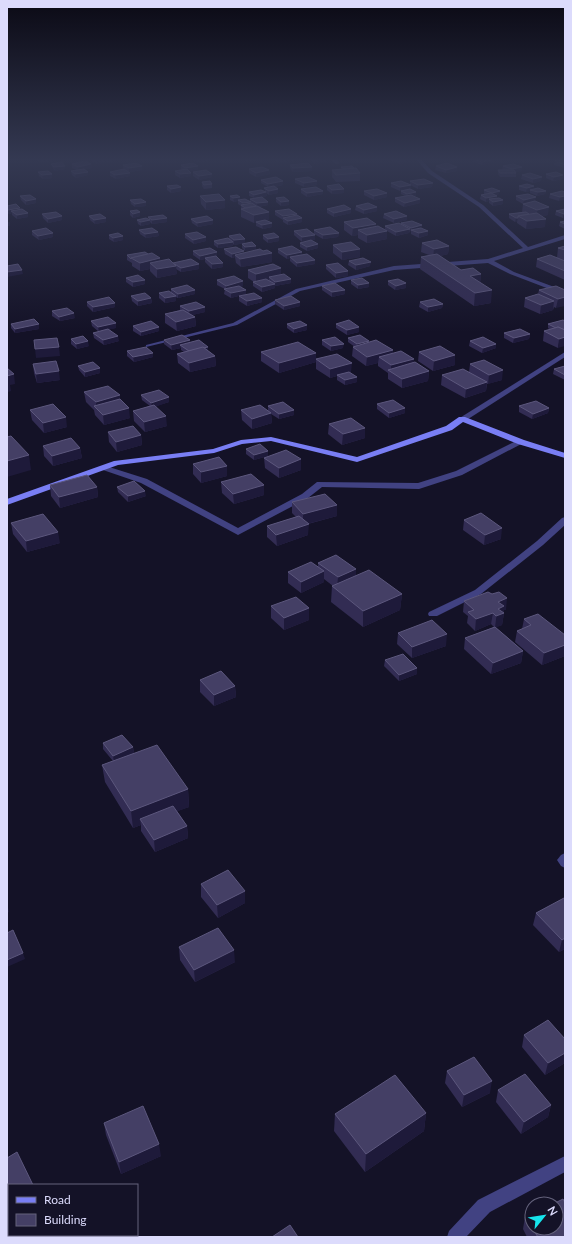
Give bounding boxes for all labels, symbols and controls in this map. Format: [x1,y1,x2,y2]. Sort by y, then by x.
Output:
legend [8,1184,138,1236]
text: Road [44,1192,71,1207]
north arrow [524,1196,564,1236]
text: N [545,1204,561,1218]
text: Building [44,1212,87,1227]

